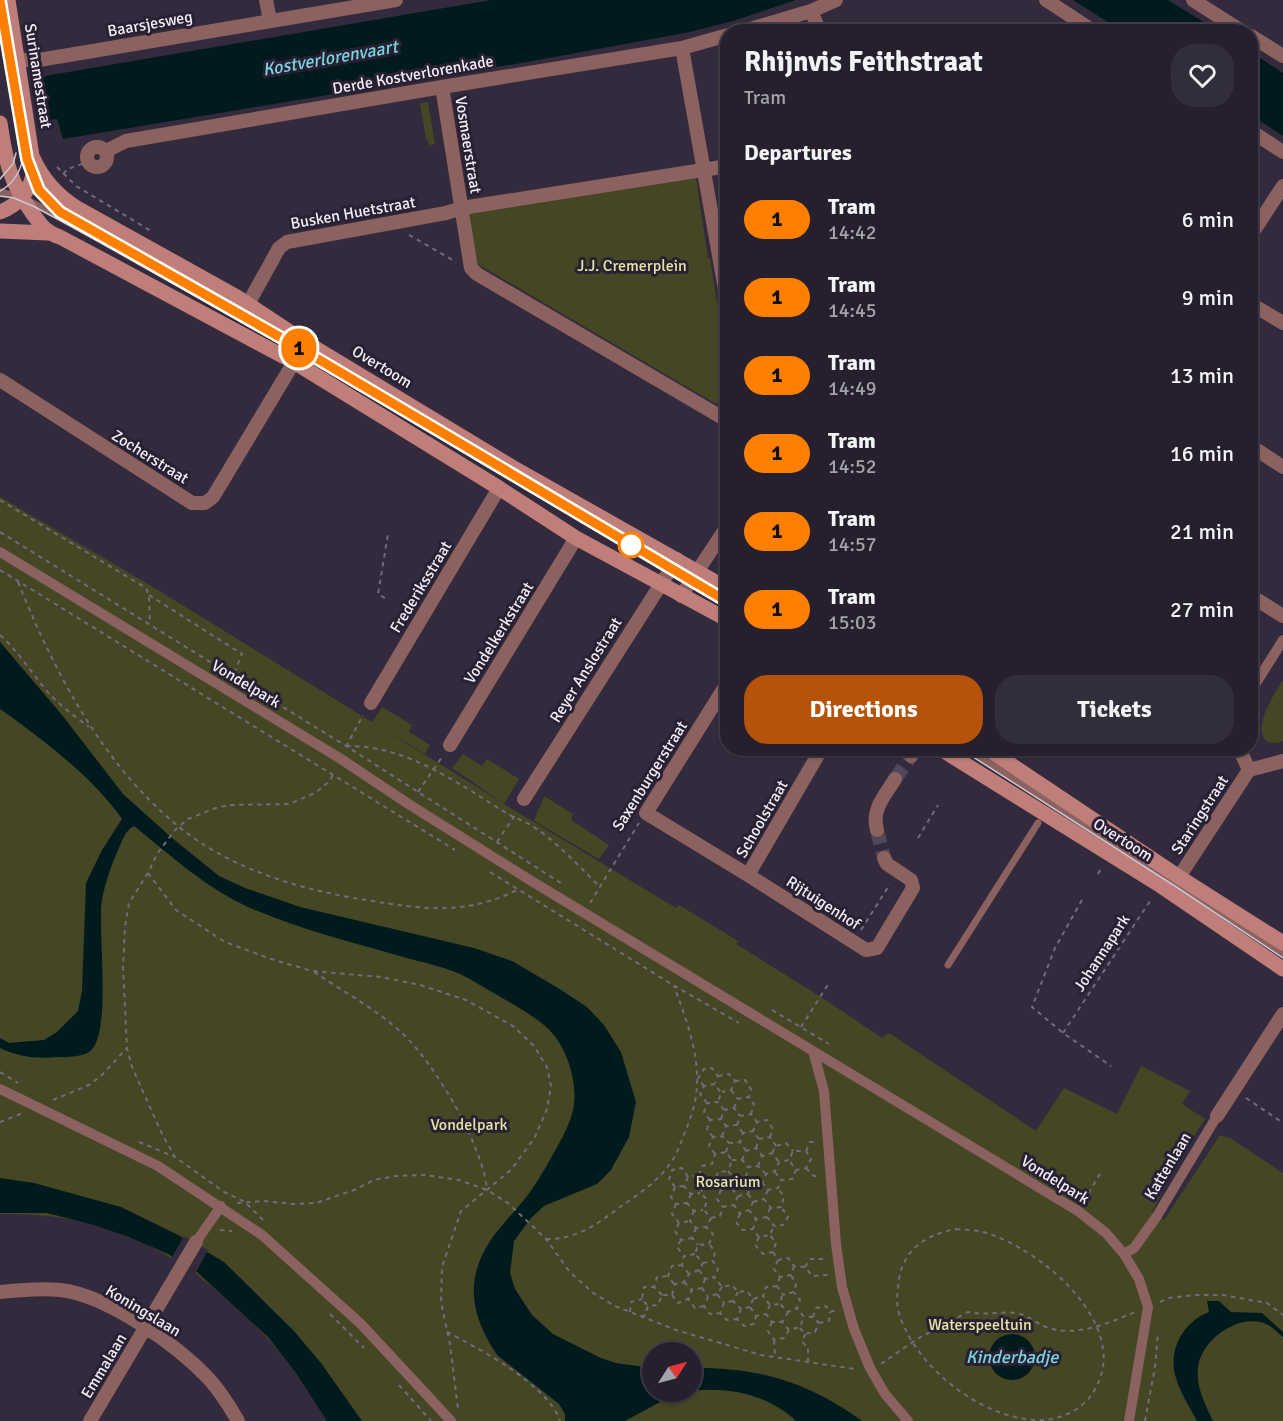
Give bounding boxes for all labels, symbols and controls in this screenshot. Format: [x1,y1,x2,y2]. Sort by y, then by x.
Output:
street label: Baarsjesweg [106,7,194,41]
street label: Surinamestraat [20,22,56,130]
water label: Kostverlorenvaart [261,35,402,81]
button: heart [1171,44,1234,107]
text: Rhijnvis Feithstraat [744,45,983,79]
street label: Derde Kostverlorenkade [331,51,495,99]
text: Tram [744,85,786,110]
street label: Vosmaerstraat [450,95,486,196]
text: Departures [744,139,852,166]
street label: Busken Huetstraat [289,192,417,234]
text: Tram [828,193,876,220]
text: 1 [771,206,783,232]
text: 6 min [1182,206,1234,233]
text: 14:42 [828,220,877,245]
park label: J.J. Cremerplein [577,256,687,276]
text: Tram [828,271,876,298]
text: 1 [771,284,783,310]
text: 9 min [1182,284,1234,311]
text: 14:45 [828,298,877,323]
line badge: 1 [280,328,318,368]
text: 1 [293,335,305,361]
street label: Overtoom [348,341,416,393]
text: Tram [828,349,876,376]
text: 1 [771,362,783,388]
text: 13 min [1170,362,1234,389]
text: 14:49 [828,376,877,401]
street label: Zocherstraat [108,425,193,489]
text: Tram [828,427,876,454]
text: 1 [771,440,783,466]
text: 16 min [1170,440,1234,467]
text: 14:52 [828,454,877,479]
text: Tram [828,505,876,532]
text: 1 [771,518,783,544]
text: 21 min [1170,518,1234,545]
unlabelled marker [618,532,644,558]
text: 14:57 [828,532,877,557]
street label: Frederiksstraat [386,537,456,637]
street label: Vondelkerkstraat [460,578,538,688]
text: Tram [828,583,876,610]
text: 1 [771,596,783,622]
text: 27 min [1170,596,1234,623]
text: 15:03 [828,610,877,635]
street label: Reyer Anslostraat [546,613,627,726]
street label: Vondelpark [208,656,284,712]
button: Directions [744,675,983,744]
button: Tickets [995,675,1234,744]
street label: Saxenburgerstraat [608,717,692,835]
street label: Staringstraat [1167,771,1233,858]
street label: Schoolstraat [732,776,792,861]
street label: Overtoom [1089,814,1157,866]
street label: Rijtuigenhof [782,872,864,935]
street label: Johannapark [1070,910,1134,996]
park label: Vondelpark [430,1115,508,1135]
street label: Kattenlaan [1140,1129,1196,1203]
street label: Vondelpark [1017,1151,1093,1209]
park label: Rosarium [696,1172,760,1192]
street label: Koningslaan [102,1281,184,1341]
park label: Waterspeeltuin [928,1315,1032,1335]
street label: Emmalaan [77,1330,131,1402]
north arrow [642,1342,702,1402]
map controls [642,1342,702,1402]
water label: Kinderbadje [966,1346,1059,1368]

